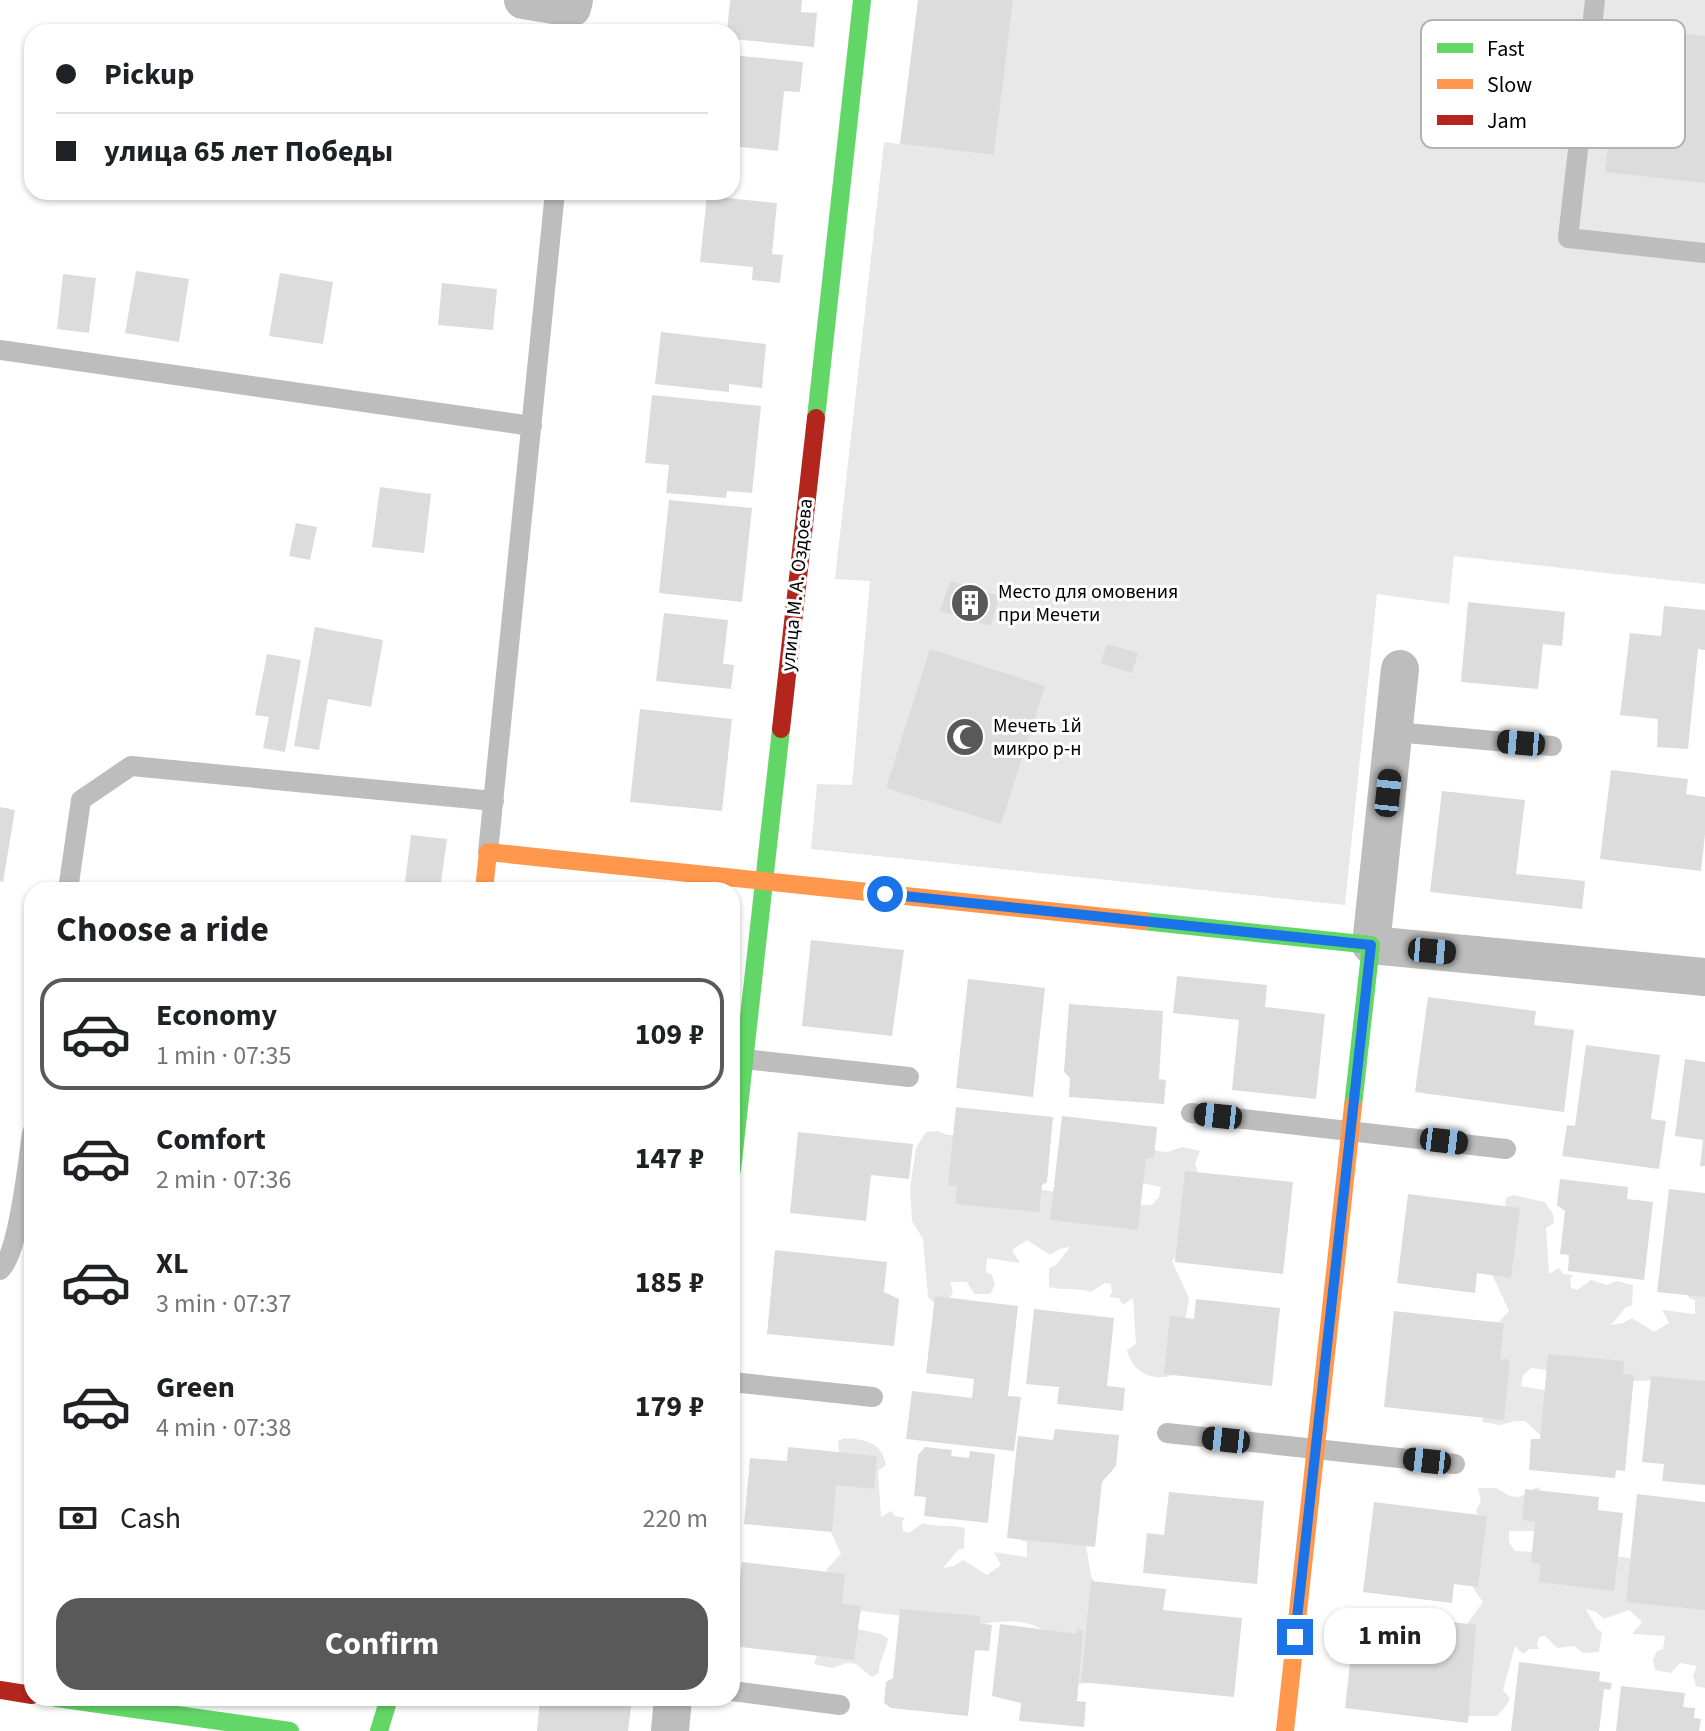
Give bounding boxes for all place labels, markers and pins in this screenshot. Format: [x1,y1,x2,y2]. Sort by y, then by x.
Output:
place label: Место для омовения при Мечети [998,578,1178,629]
building icon: Место для омовения при Мечети [949,582,991,624]
place label: Мечеть 1й микро р-н [993,712,1082,763]
mosque icon: Мечеть 1й микро р-н [944,716,986,758]

